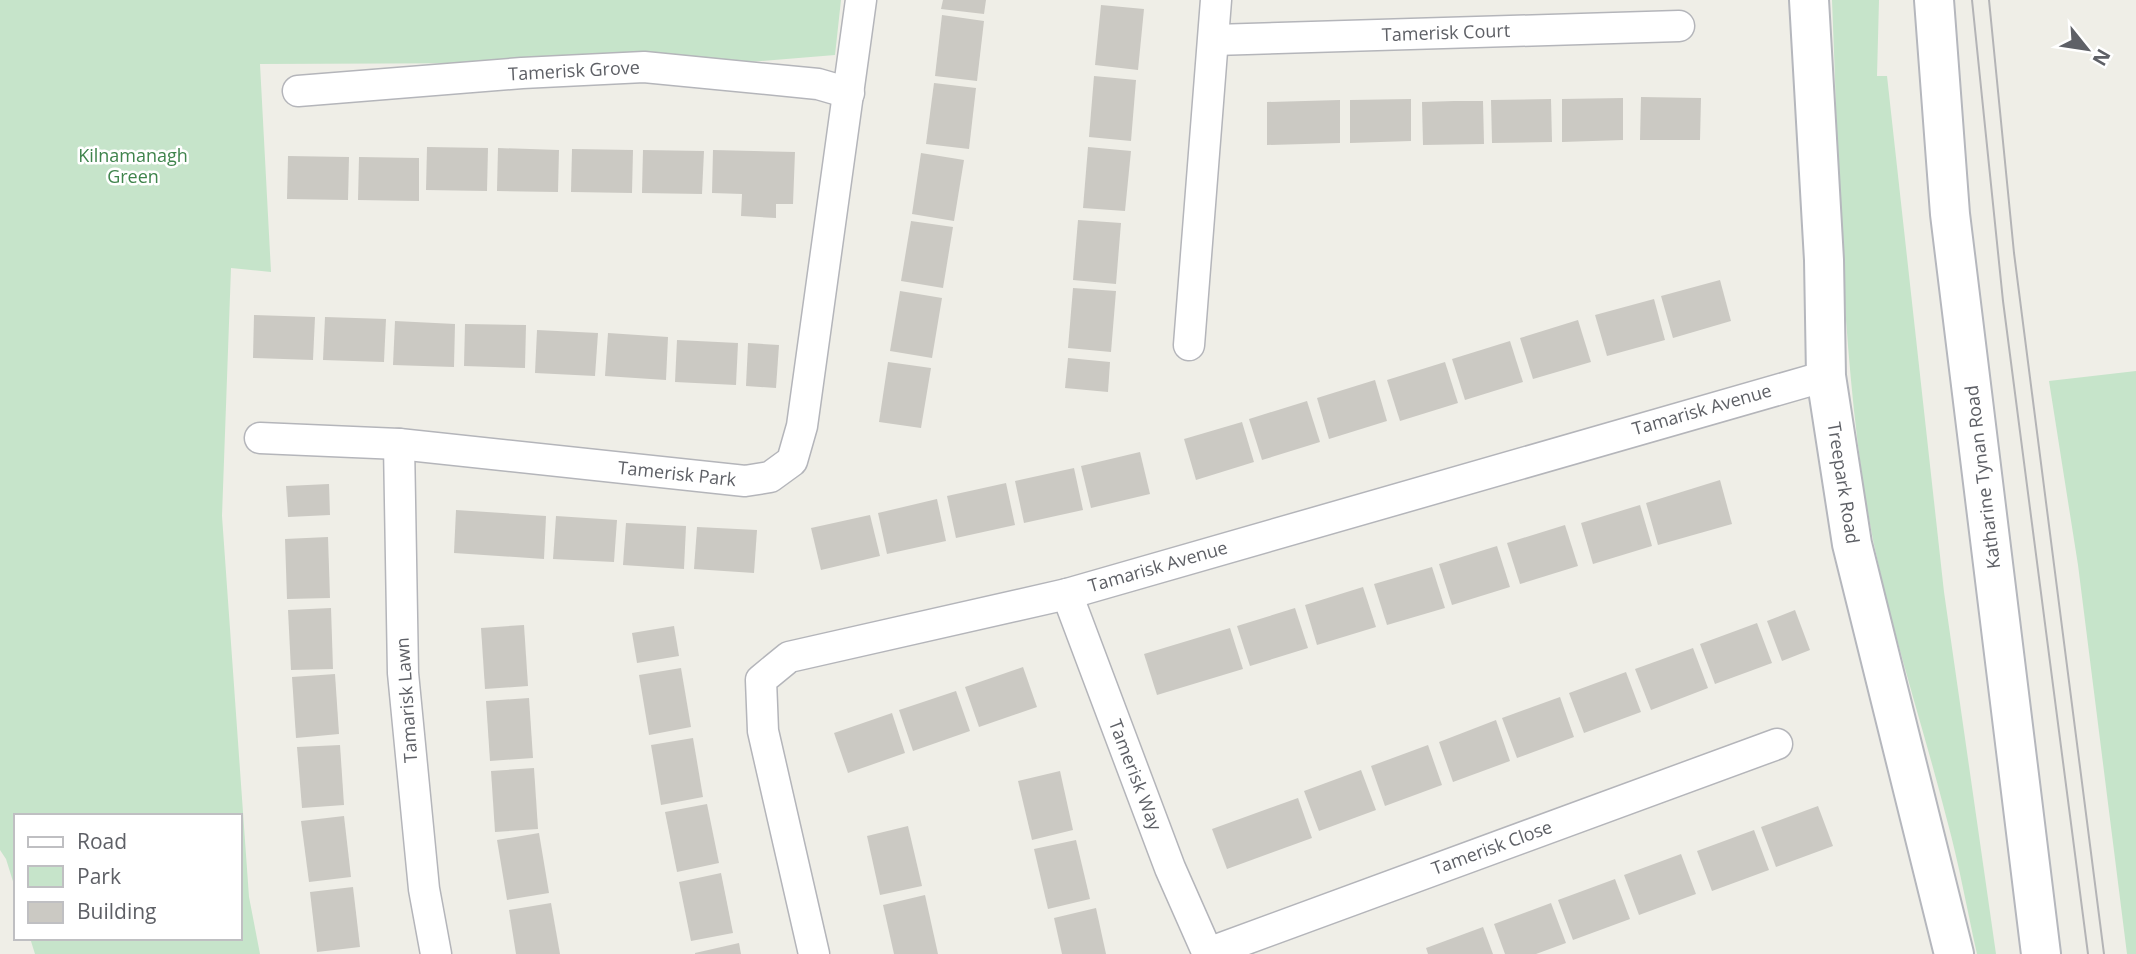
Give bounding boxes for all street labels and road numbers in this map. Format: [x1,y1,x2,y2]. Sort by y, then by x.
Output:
street label: Tamerisk Court [1381,18,1510,46]
street label: Tamerisk Grove [508,55,640,85]
street label: Tamarisk Avenue [1629,378,1774,440]
street label: Katharine Tynan Road [1959,384,2005,570]
street label: Treepark Road [1823,420,1865,545]
street label: Tamerisk Park [617,455,738,491]
street label: Tamarisk Avenue [1085,535,1230,597]
street label: Tamarisk Lawn [390,637,422,764]
street label: Tamerisk Way [1104,716,1168,834]
street label: Tamerisk Close [1428,814,1555,880]

